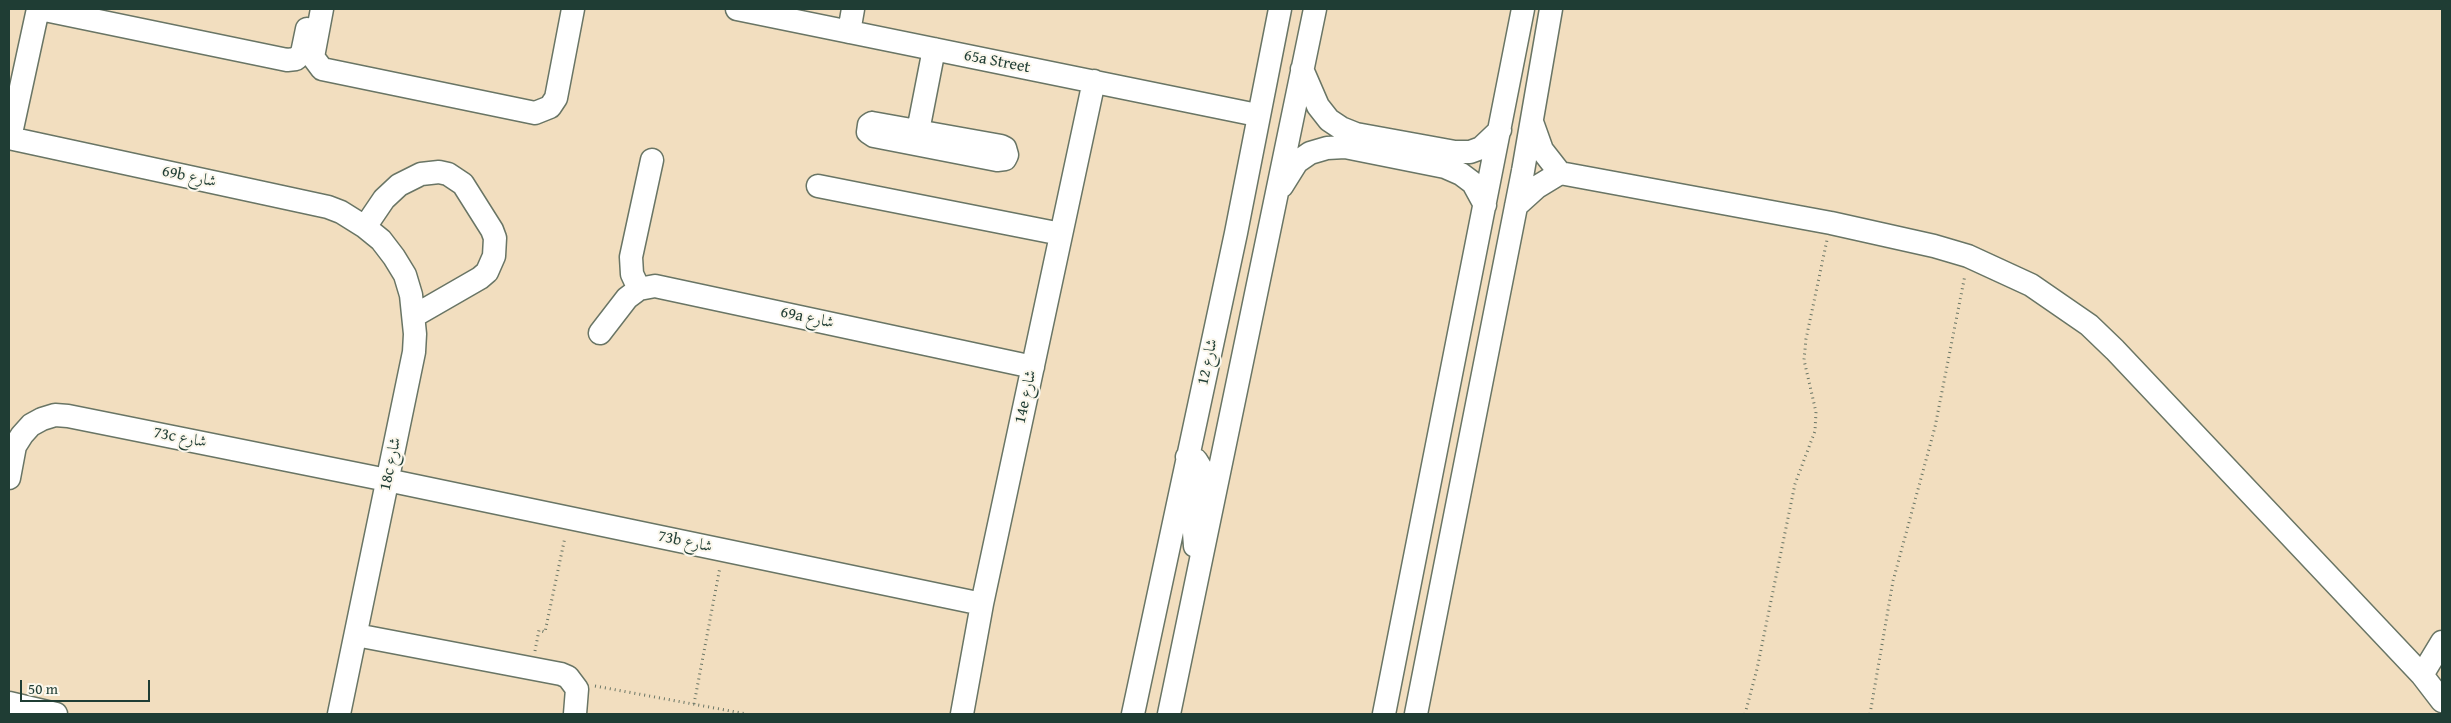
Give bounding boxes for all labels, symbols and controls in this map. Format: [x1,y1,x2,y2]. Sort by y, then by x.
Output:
street label: 65a Street [962,46,1032,78]
street label: 69b شارع [160,162,218,192]
street label: 69a شارع [778,303,836,333]
street label: شارع 12 [1194,337,1222,387]
street label: 14e شارع [1011,368,1041,426]
street label: 73c شارع [152,423,208,453]
street label: 18c شارع [376,436,406,492]
street label: 73b شارع [656,527,714,557]
scale bar [22,670,152,702]
text: 50 m [28,678,58,699]

